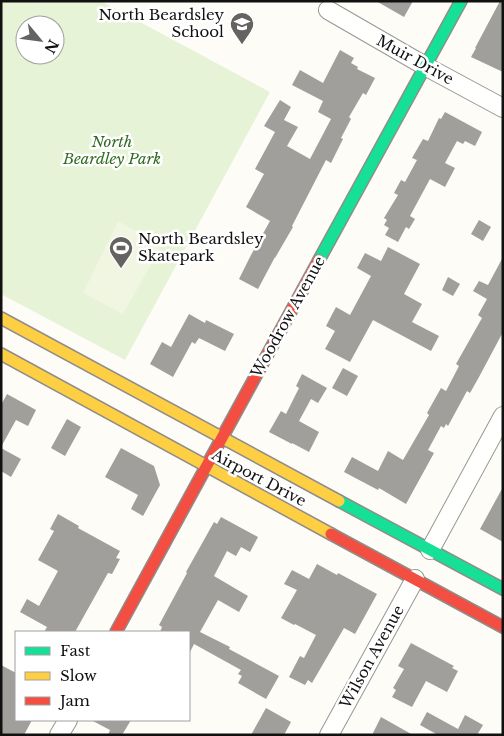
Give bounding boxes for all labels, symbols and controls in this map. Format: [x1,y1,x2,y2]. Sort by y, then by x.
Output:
place label: North Beardsley School [98,5,224,41]
school or university icon: North Beardsley School [229,11,255,45]
north arrow [15,15,65,65]
street label: Muir Drive [373,31,457,89]
text: N [40,36,62,56]
park label: North Beardley Park [62,132,161,168]
place label: North Beardsley Skatepark [138,229,264,265]
sports icon: North Beardsley Skatepark [108,235,134,269]
street label: Woodrow Avenue [246,253,329,382]
street label: Airport Drive [208,444,310,510]
street label: Wilson Avenue [335,602,408,713]
legend [15,631,190,721]
text: Fast [60,641,91,660]
text: Slow [60,666,97,685]
text: Jam [58,691,90,710]

